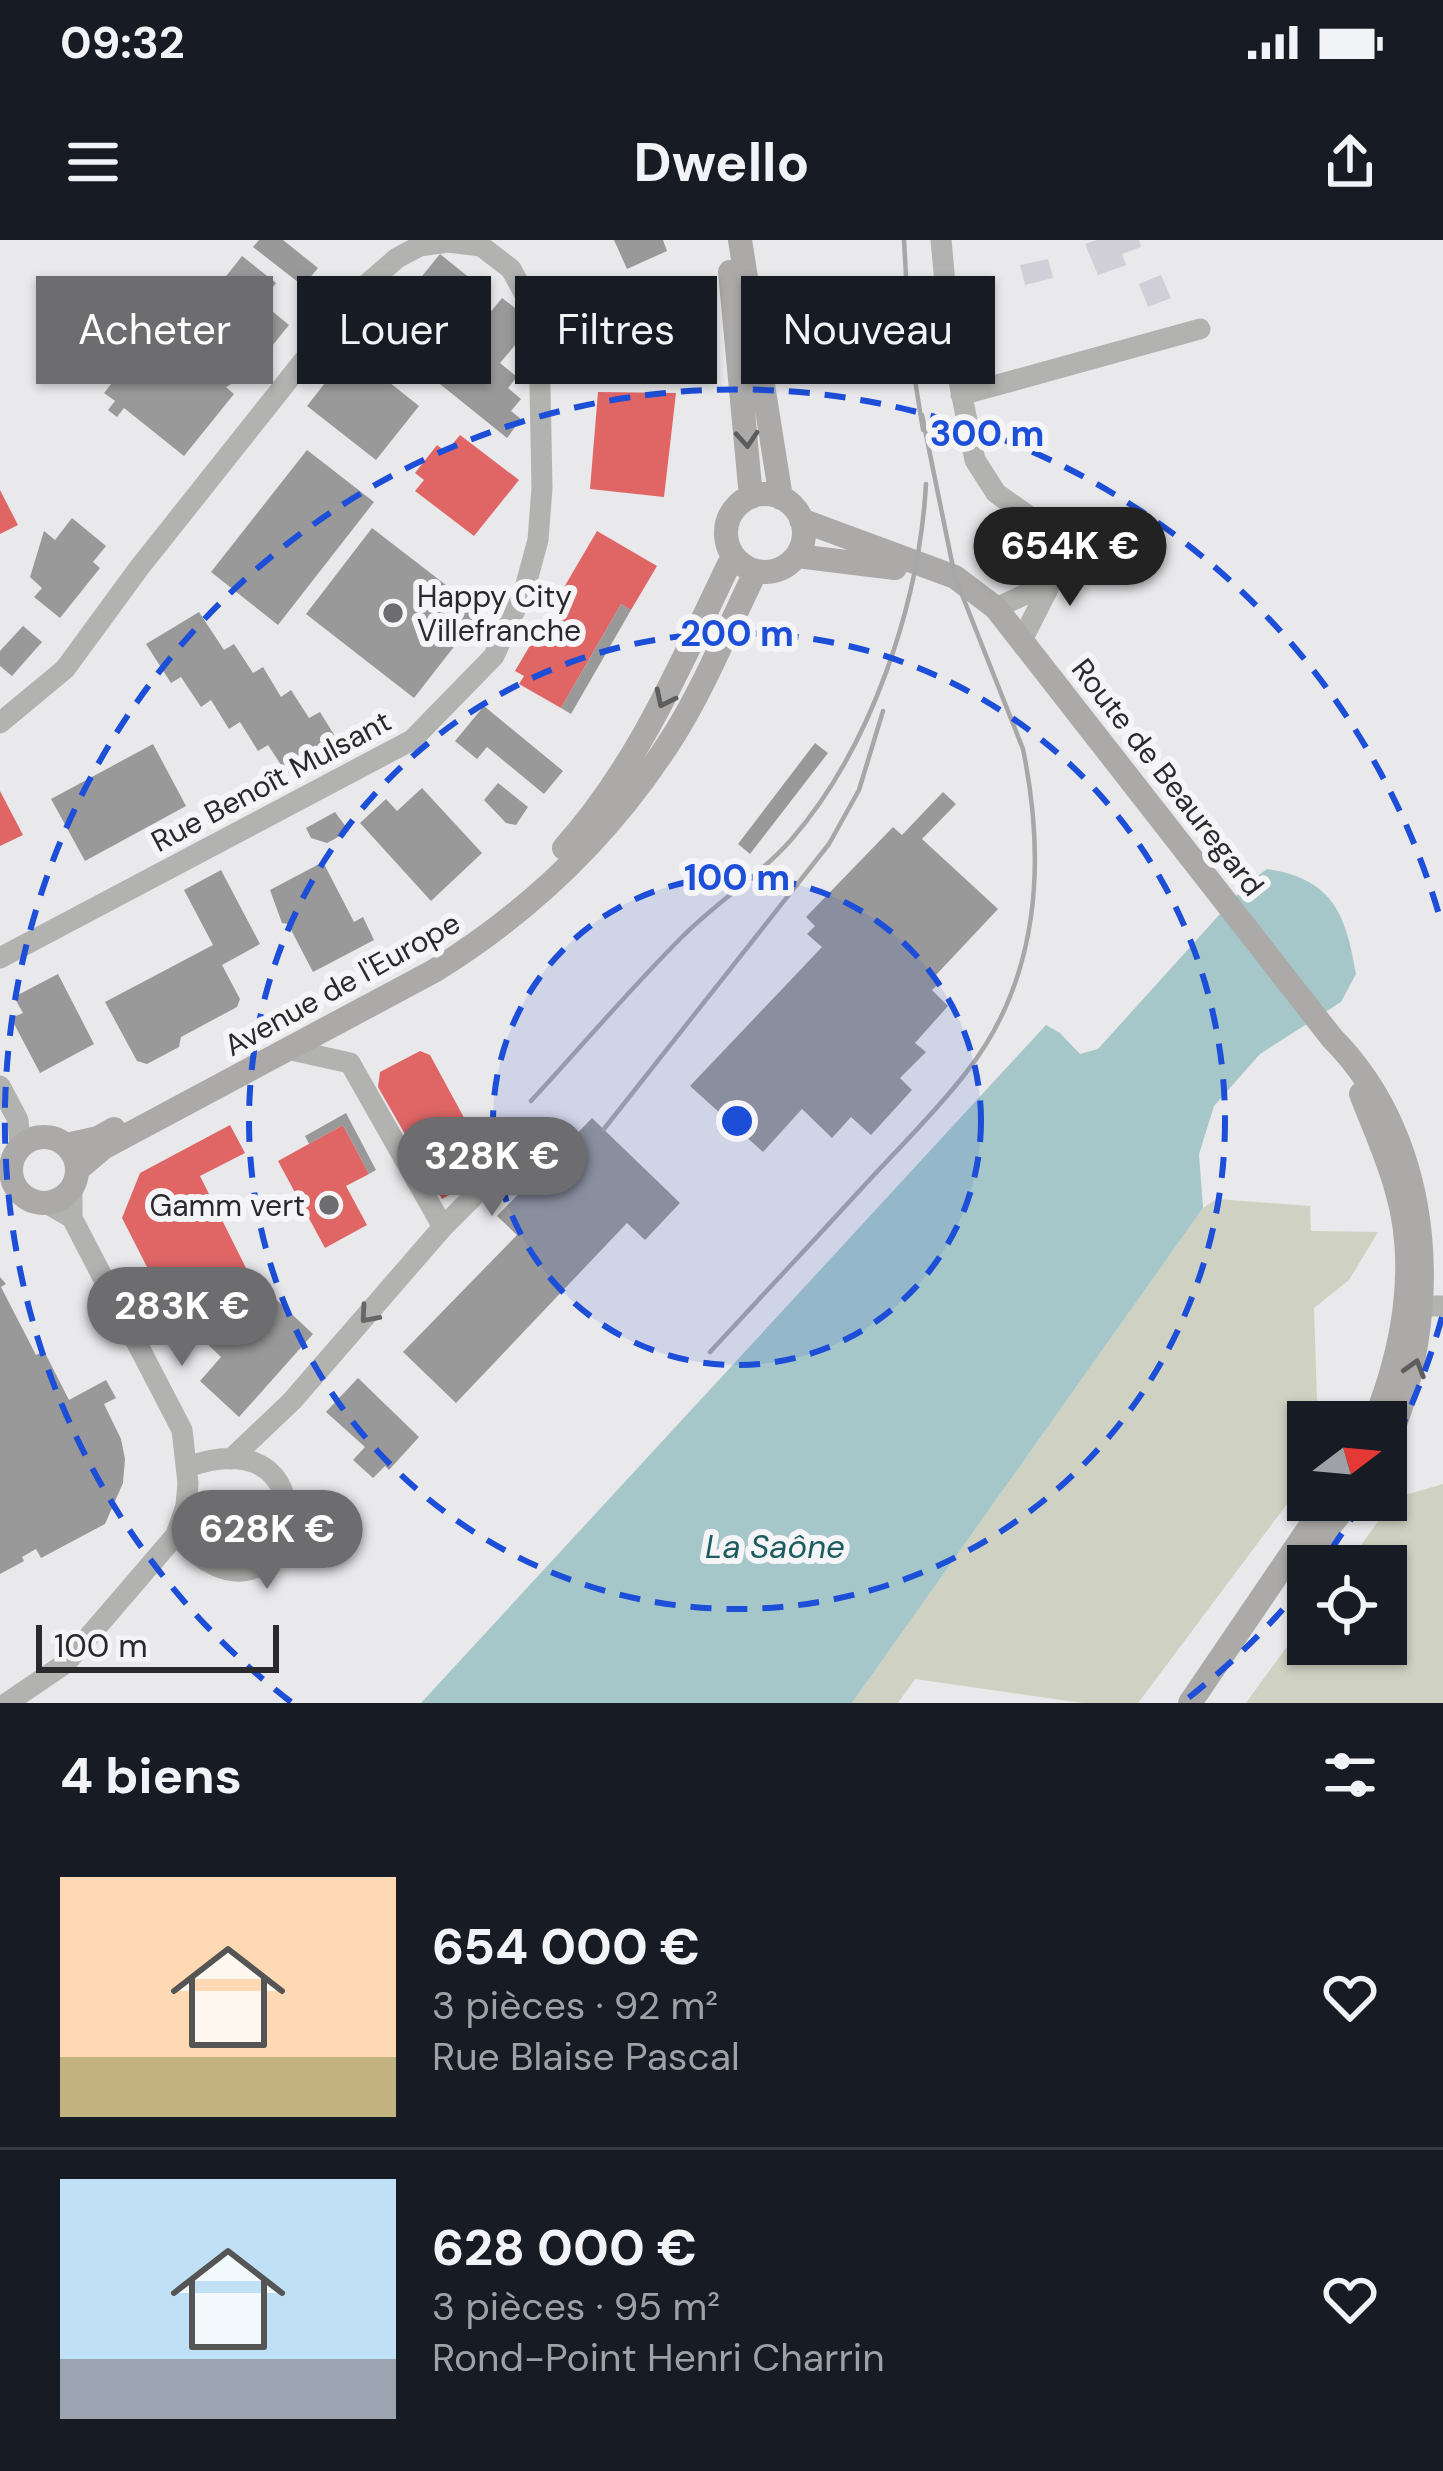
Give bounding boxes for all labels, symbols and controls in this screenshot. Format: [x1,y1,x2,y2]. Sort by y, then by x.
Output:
text: 09:32 [60,13,185,72]
text: Dwello [634,127,809,198]
icon: menu [60,129,126,195]
icon: share [1317,129,1383,195]
chip: Acheter [36,276,273,384]
chip: Louer [297,276,491,384]
chip: Filtres [515,276,717,384]
chip: Nouveau [741,276,995,384]
text: 300 m [930,410,1044,457]
one-way arrow [733,430,759,449]
pin: 654K € [972,507,1168,609]
text: 654K € [1001,520,1140,571]
place label: Happy City Villefranche [417,577,581,650]
marker: Happy City Villefranche [380,600,406,626]
text: 200 m [680,610,794,657]
street label: Route de Beauregard [1063,650,1273,904]
one-way arrow [655,687,678,708]
street label: Rue Benoît Mulsant [144,701,398,861]
text: 100 m [684,854,790,901]
street label: Avenue de l'Europe [217,903,467,1065]
centre of rings [716,1100,758,1142]
pin: 328K € [394,1117,590,1219]
text: 328K € [424,1130,560,1181]
place label: Gamm vert [150,1186,305,1225]
marker: Gamm vert [316,1192,342,1218]
pin: 283K € [84,1267,280,1369]
text: 283K € [114,1280,250,1331]
one-way arrow [361,1301,382,1323]
one-way arrow [1401,1358,1426,1379]
north arrow [1287,1401,1407,1521]
map controls [1287,1401,1407,1665]
pin: 628K € [169,1490,365,1592]
text: 628K € [199,1503,335,1554]
water label: La Saône [705,1525,845,1568]
button: locate [1287,1545,1407,1665]
scale bar [36,1619,279,1672]
text: 100 m [54,1624,148,1667]
text: 4 biens [60,1742,242,1809]
icon: filters [1317,1742,1383,1808]
text: 654 000 € [432,1913,700,1980]
icon: home [156,1925,300,2069]
icon: heart [1317,1964,1383,2030]
text: 3 pièces · 92 m² [432,1980,718,2031]
text: Rue Blaise Pascal [432,2031,740,2082]
text: 628 000 € [432,2214,697,2281]
icon: home [156,2227,300,2371]
icon: heart [1317,2266,1383,2332]
text: 3 pièces · 95 m² [432,2281,720,2332]
text: Rond-Point Henri Charrin [432,2332,885,2383]

